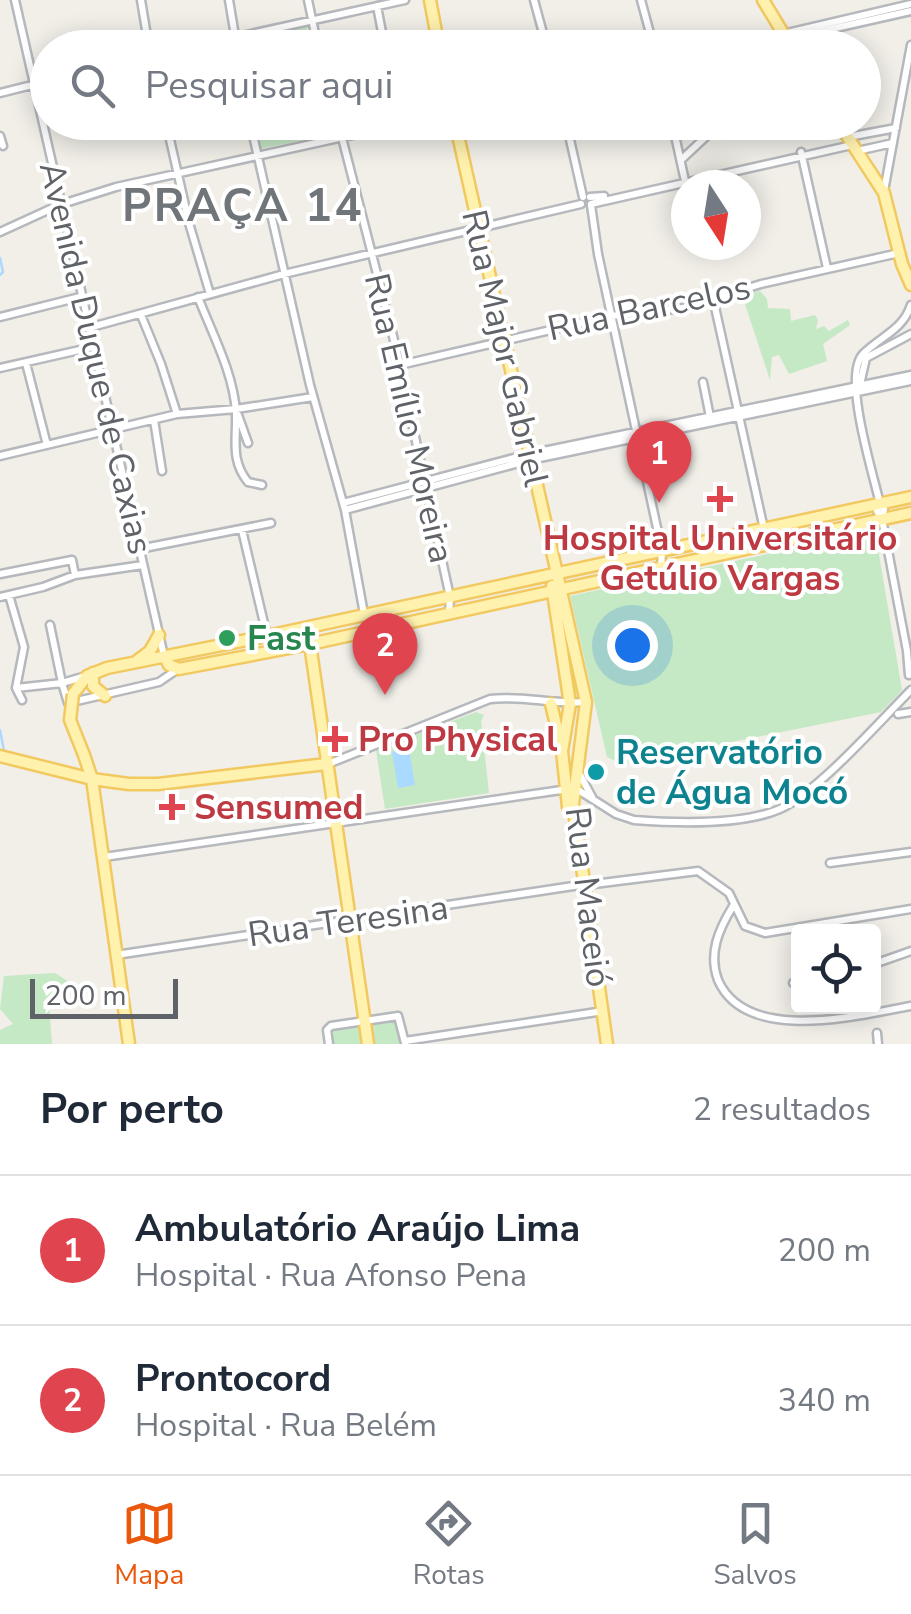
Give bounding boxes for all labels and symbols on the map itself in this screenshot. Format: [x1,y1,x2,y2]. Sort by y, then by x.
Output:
street label: Avenida Duque de Caxias [28,157,164,559]
north arrow [671,170,761,260]
district label: PRAÇA 14 [122,176,364,237]
street label: Rua Major Gabriel [450,205,560,491]
street label: Rua Barcelos [543,264,755,352]
street label: Rua Emílio Moreira [353,269,465,567]
pin: 1 [626,420,692,503]
marker: Hospital Universitário Getúlio Vargas [707,486,733,512]
place label: Hospital Universitário Getúlio Vargas [543,515,897,602]
pin: 2 [352,612,418,695]
place label: Fast [247,615,316,662]
your location [607,620,658,671]
marker: Fast [216,627,238,649]
place label: Pro Physical [358,716,557,763]
marker: Pro Physical [322,726,348,752]
place label: Reservatório de Água Mocó [616,729,848,816]
marker: Reservatório de Água Mocó [585,761,607,783]
place label: Sensumed [194,784,364,831]
marker: Sensumed [159,794,185,820]
street label: Rua Maceió [554,804,622,990]
street label: Rua Teresina [245,884,451,958]
scale bar [30,974,178,1018]

